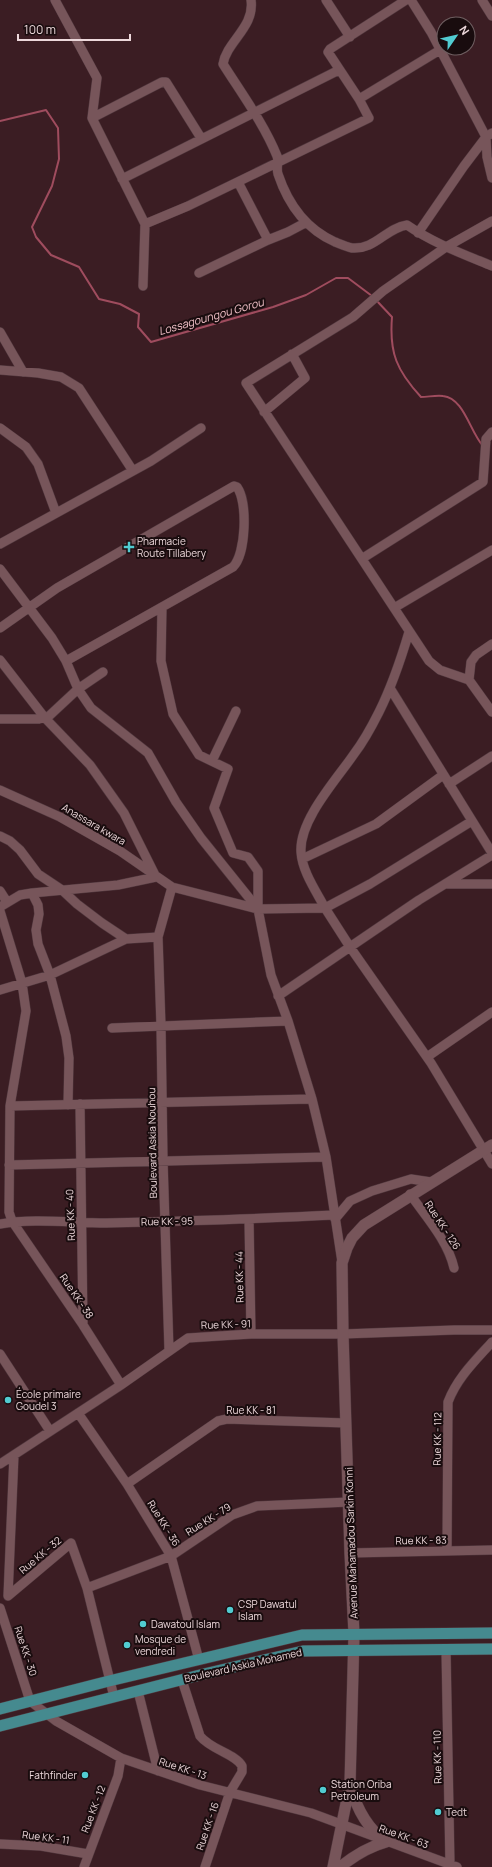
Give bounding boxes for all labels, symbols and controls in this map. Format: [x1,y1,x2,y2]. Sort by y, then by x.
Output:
scale bar [18,16,130,42]
north arrow [436,16,476,56]
text: 100 m [24,21,56,38]
text: N [456,23,473,38]
water label: Lossagoungou Gorou [157,293,267,338]
place label: Pharmacie Route Tillabery [137,534,207,560]
marker: Pharmacie Route Tillabery [124,542,134,552]
street label: Anassara kwara [59,800,129,848]
street label: Boulevard Askia Nouhou [144,1087,160,1198]
street label: Rue KK - 40 [62,1189,78,1241]
street label: Rue KK - 126 [422,1198,464,1252]
street label: Rue KK - 95 [141,1214,193,1228]
street label: Rue KK - 44 [232,1251,246,1303]
street label: Rue KK - 38 [57,1271,97,1321]
street label: Rue KK - 91 [201,1316,251,1332]
place label: École primaire Goudel 3 [16,1387,81,1413]
marker: École primaire Goudel 3 [3,1395,13,1405]
street label: Rue KK - 81 [226,1403,276,1417]
street label: Rue KK - 112 [430,1412,444,1466]
street label: Avenue Mahamadou Sarkin Konni [341,1467,361,1619]
street label: Rue KK - 36 [144,1497,184,1549]
street label: Rue KK - 79 [183,1500,233,1538]
street label: Rue KK - 32 [16,1533,64,1577]
street label: Rue KK - 83 [395,1533,447,1547]
place label: CSP Dawatul Islam [238,1597,297,1623]
marker: CSP Dawatul Islam [225,1605,235,1615]
place label: Dawatoul Islam [151,1617,220,1631]
marker: Dawatoul Islam [138,1619,148,1629]
street label: Rue KK - 30 [11,1624,41,1678]
place label: Mosque de vendredi [135,1632,186,1658]
marker: Mosque de vendredi [122,1640,132,1650]
street label: Boulevard Askia Mohamed [183,1645,303,1685]
street label: Rue KK - 110 [430,1730,444,1784]
street label: Rue KK - 13 [157,1754,209,1782]
place label: Fathfinder [29,1768,77,1782]
marker: Fathfinder [80,1770,90,1780]
place label: Station Oriba Petroleum [331,1777,392,1803]
street label: Rue KK - 12 [78,1783,109,1835]
marker: Station Oriba Petroleum [318,1785,328,1795]
street label: Rue KK - 16 [192,1800,222,1852]
place label: Tedt [446,1805,467,1819]
marker: Tedt [433,1807,443,1817]
street label: Rue KK - 63 [377,1821,431,1851]
street label: Rue KK - 11 [21,1827,71,1847]

